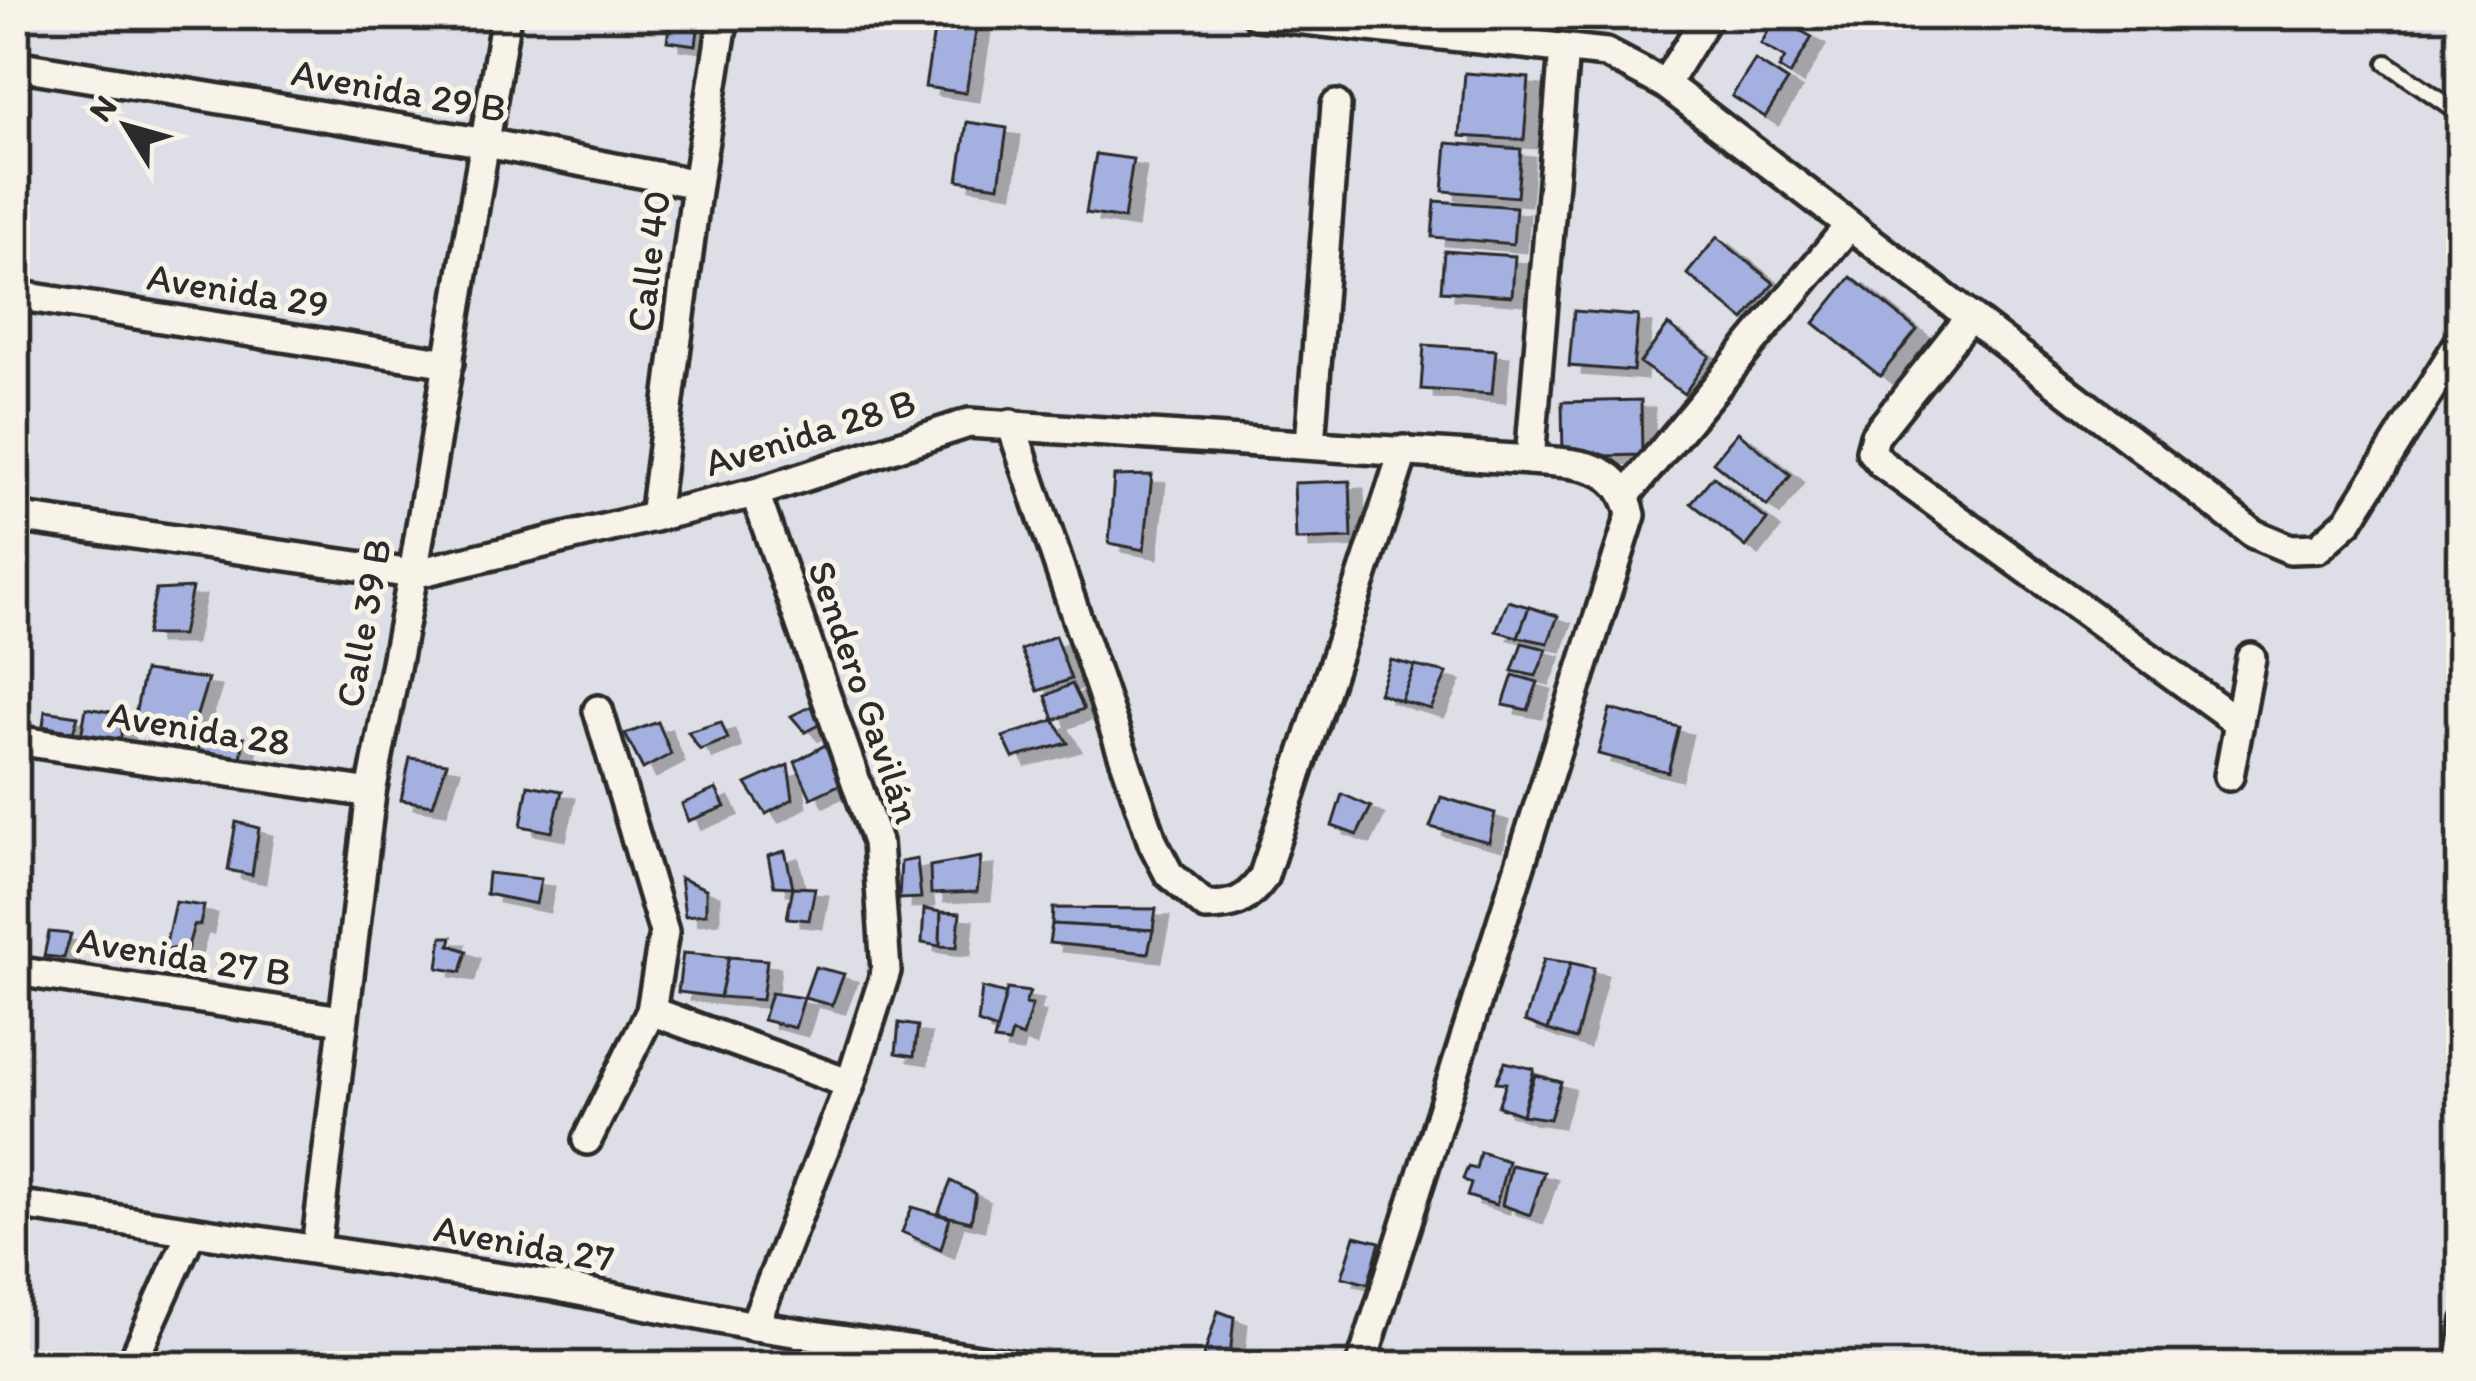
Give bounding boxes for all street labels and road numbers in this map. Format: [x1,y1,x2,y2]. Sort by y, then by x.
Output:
street label: Avenida 29 B [288,48,510,132]
street label: Calle 40 [616,188,680,334]
street label: Avenida 29 [144,252,332,328]
street label: Avenida 28 B [699,378,921,486]
street label: Calle 39 B [325,535,401,711]
street label: Sendero Gavilán [798,555,932,829]
street label: Avenida 28 [104,690,294,766]
street label: Avenida 27 B [74,916,294,996]
street label: Avenida 27 [430,1204,618,1282]

